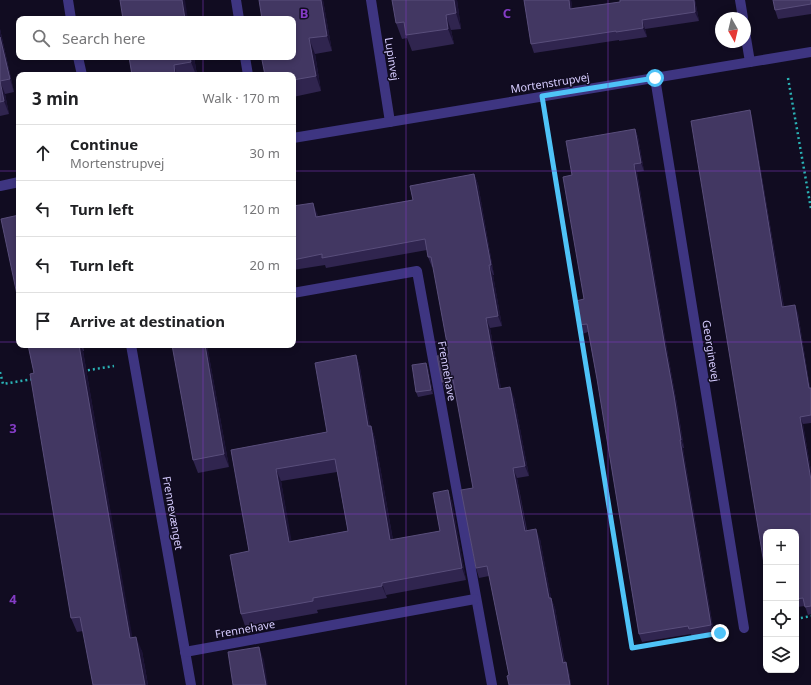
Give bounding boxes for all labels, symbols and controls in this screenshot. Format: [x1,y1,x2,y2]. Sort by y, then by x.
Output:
text: B [300,4,308,22]
text: C [503,4,511,22]
north arrow [715,12,751,48]
search box [16,16,296,60]
icon: search [30,27,52,49]
text: Search here [62,28,145,48]
street label: Lupinvej [382,36,403,82]
street label: Mortenstrupvej [509,69,591,96]
route start [646,69,664,87]
text: 3 min [32,87,79,110]
text: Walk · 170 m [202,89,280,107]
text: Continue [70,134,138,154]
icon: ahead [32,142,54,164]
text: 30 m [250,144,280,162]
text: Mortenstrupvej [70,154,164,172]
icon: left [32,198,54,220]
text: Turn left [70,199,134,219]
text: 120 m [242,200,280,218]
icon: left [32,254,54,276]
text: Turn left [70,255,134,275]
text: 20 m [250,256,280,274]
icon: arrive [32,310,54,332]
text: Arrive at destination [70,311,225,331]
street label: Georginevej [699,319,724,383]
street label: Frennehave [435,340,460,402]
text: 3 [9,419,17,437]
street label: Frennevænget [160,475,187,551]
map controls [763,529,799,673]
button: + [763,529,799,565]
button: − [763,565,799,601]
text: 4 [9,590,17,608]
button: locate [763,601,799,637]
street label: Frennehave [214,616,276,641]
route end [711,624,729,642]
button: layers [763,637,799,673]

